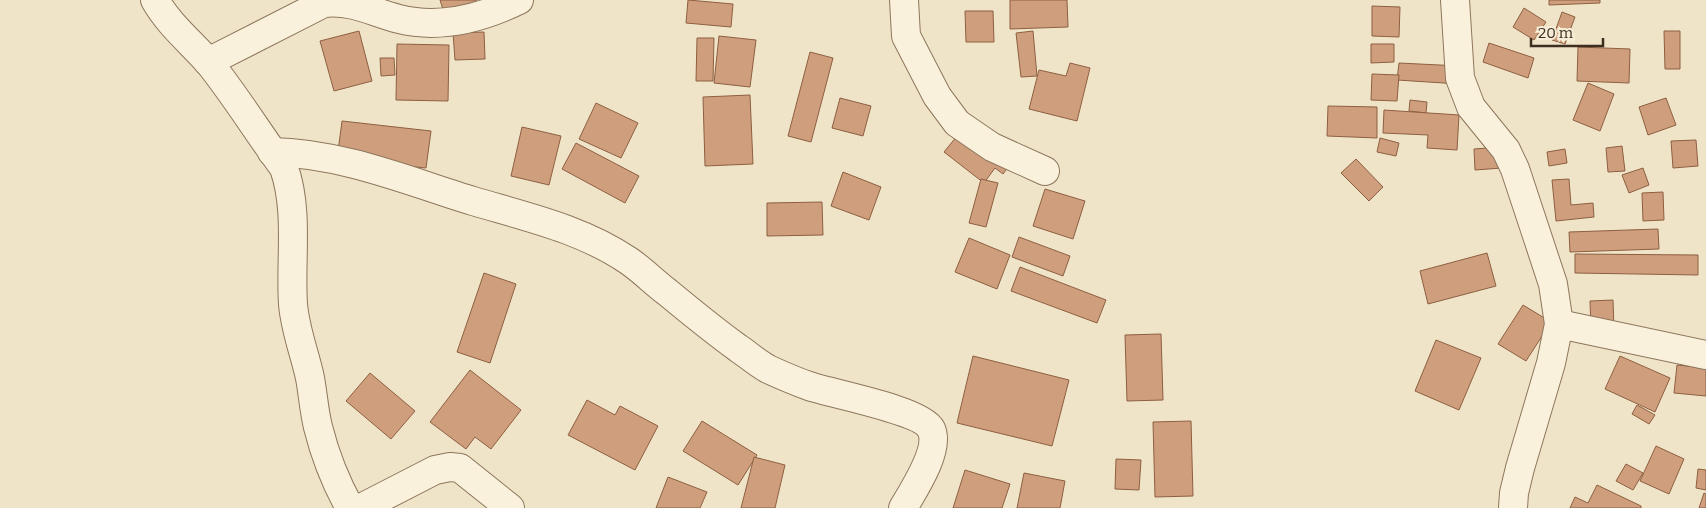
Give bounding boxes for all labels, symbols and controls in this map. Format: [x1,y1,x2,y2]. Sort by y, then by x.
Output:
scale bar [1531,15,1604,47]
text: 20 m [1538,24,1574,42]

